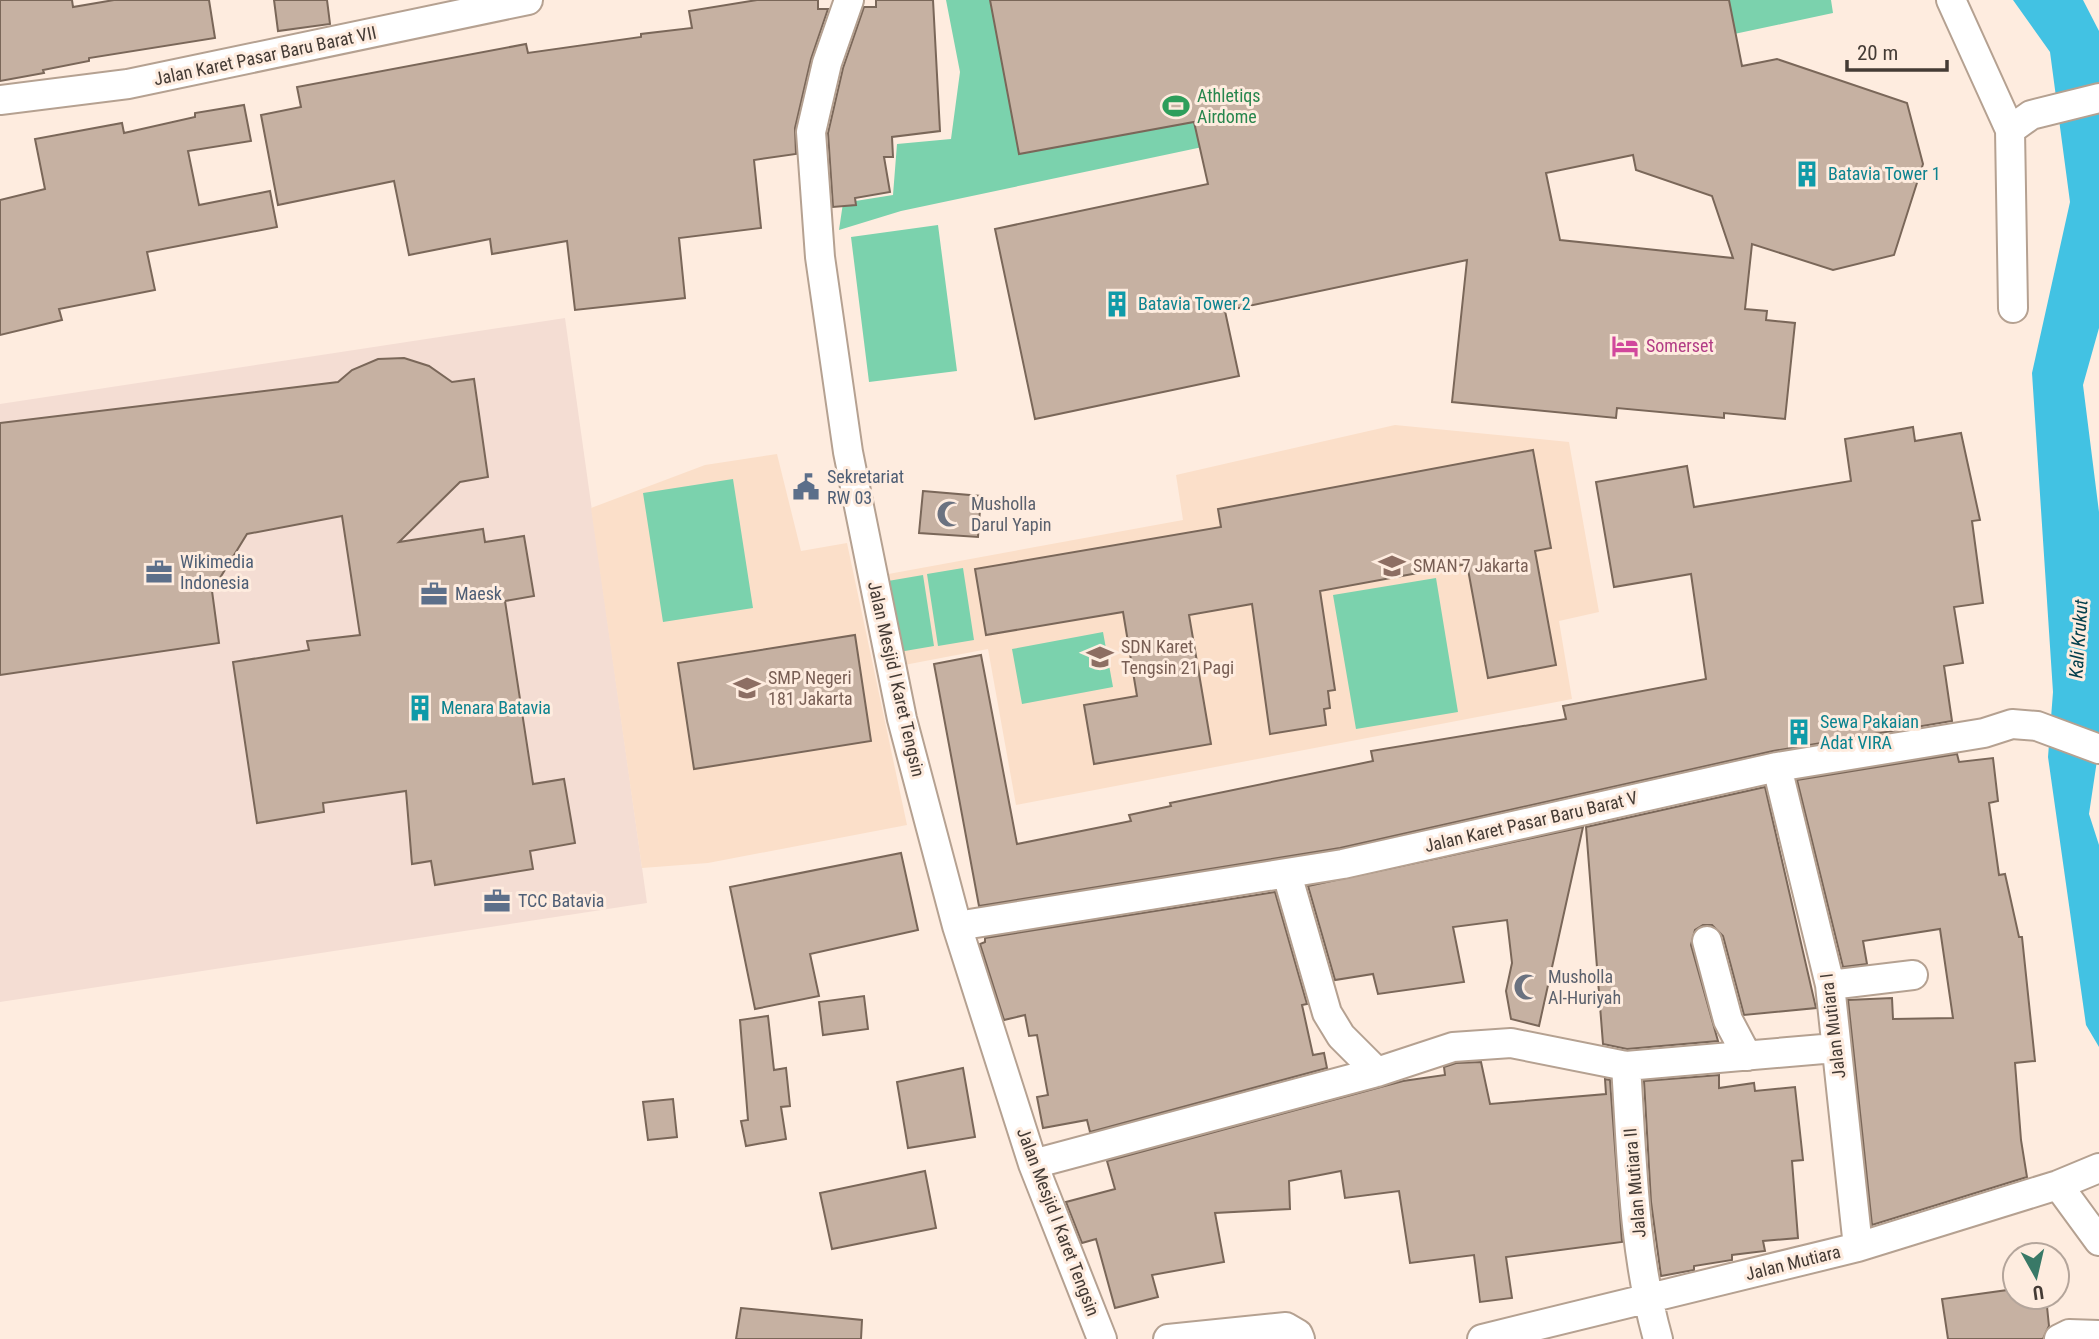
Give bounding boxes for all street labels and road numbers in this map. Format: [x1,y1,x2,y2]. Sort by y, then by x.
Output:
street label: Jalan Karet Pasar Baru Barat VII [152,22,378,89]
street label: Jalan Mesjid I Karet Tengsin [864,579,929,779]
street label: Jalan Karet Pasar Baru Barat V [1422,787,1639,856]
street label: Jalan Mutiara I [1816,972,1849,1080]
street label: Jalan Mesjid I Karet Tengsin [1013,1125,1104,1319]
street label: Jalan Mutiara II [1619,1127,1650,1239]
street label: Jalan Mutiara [1743,1241,1843,1284]

